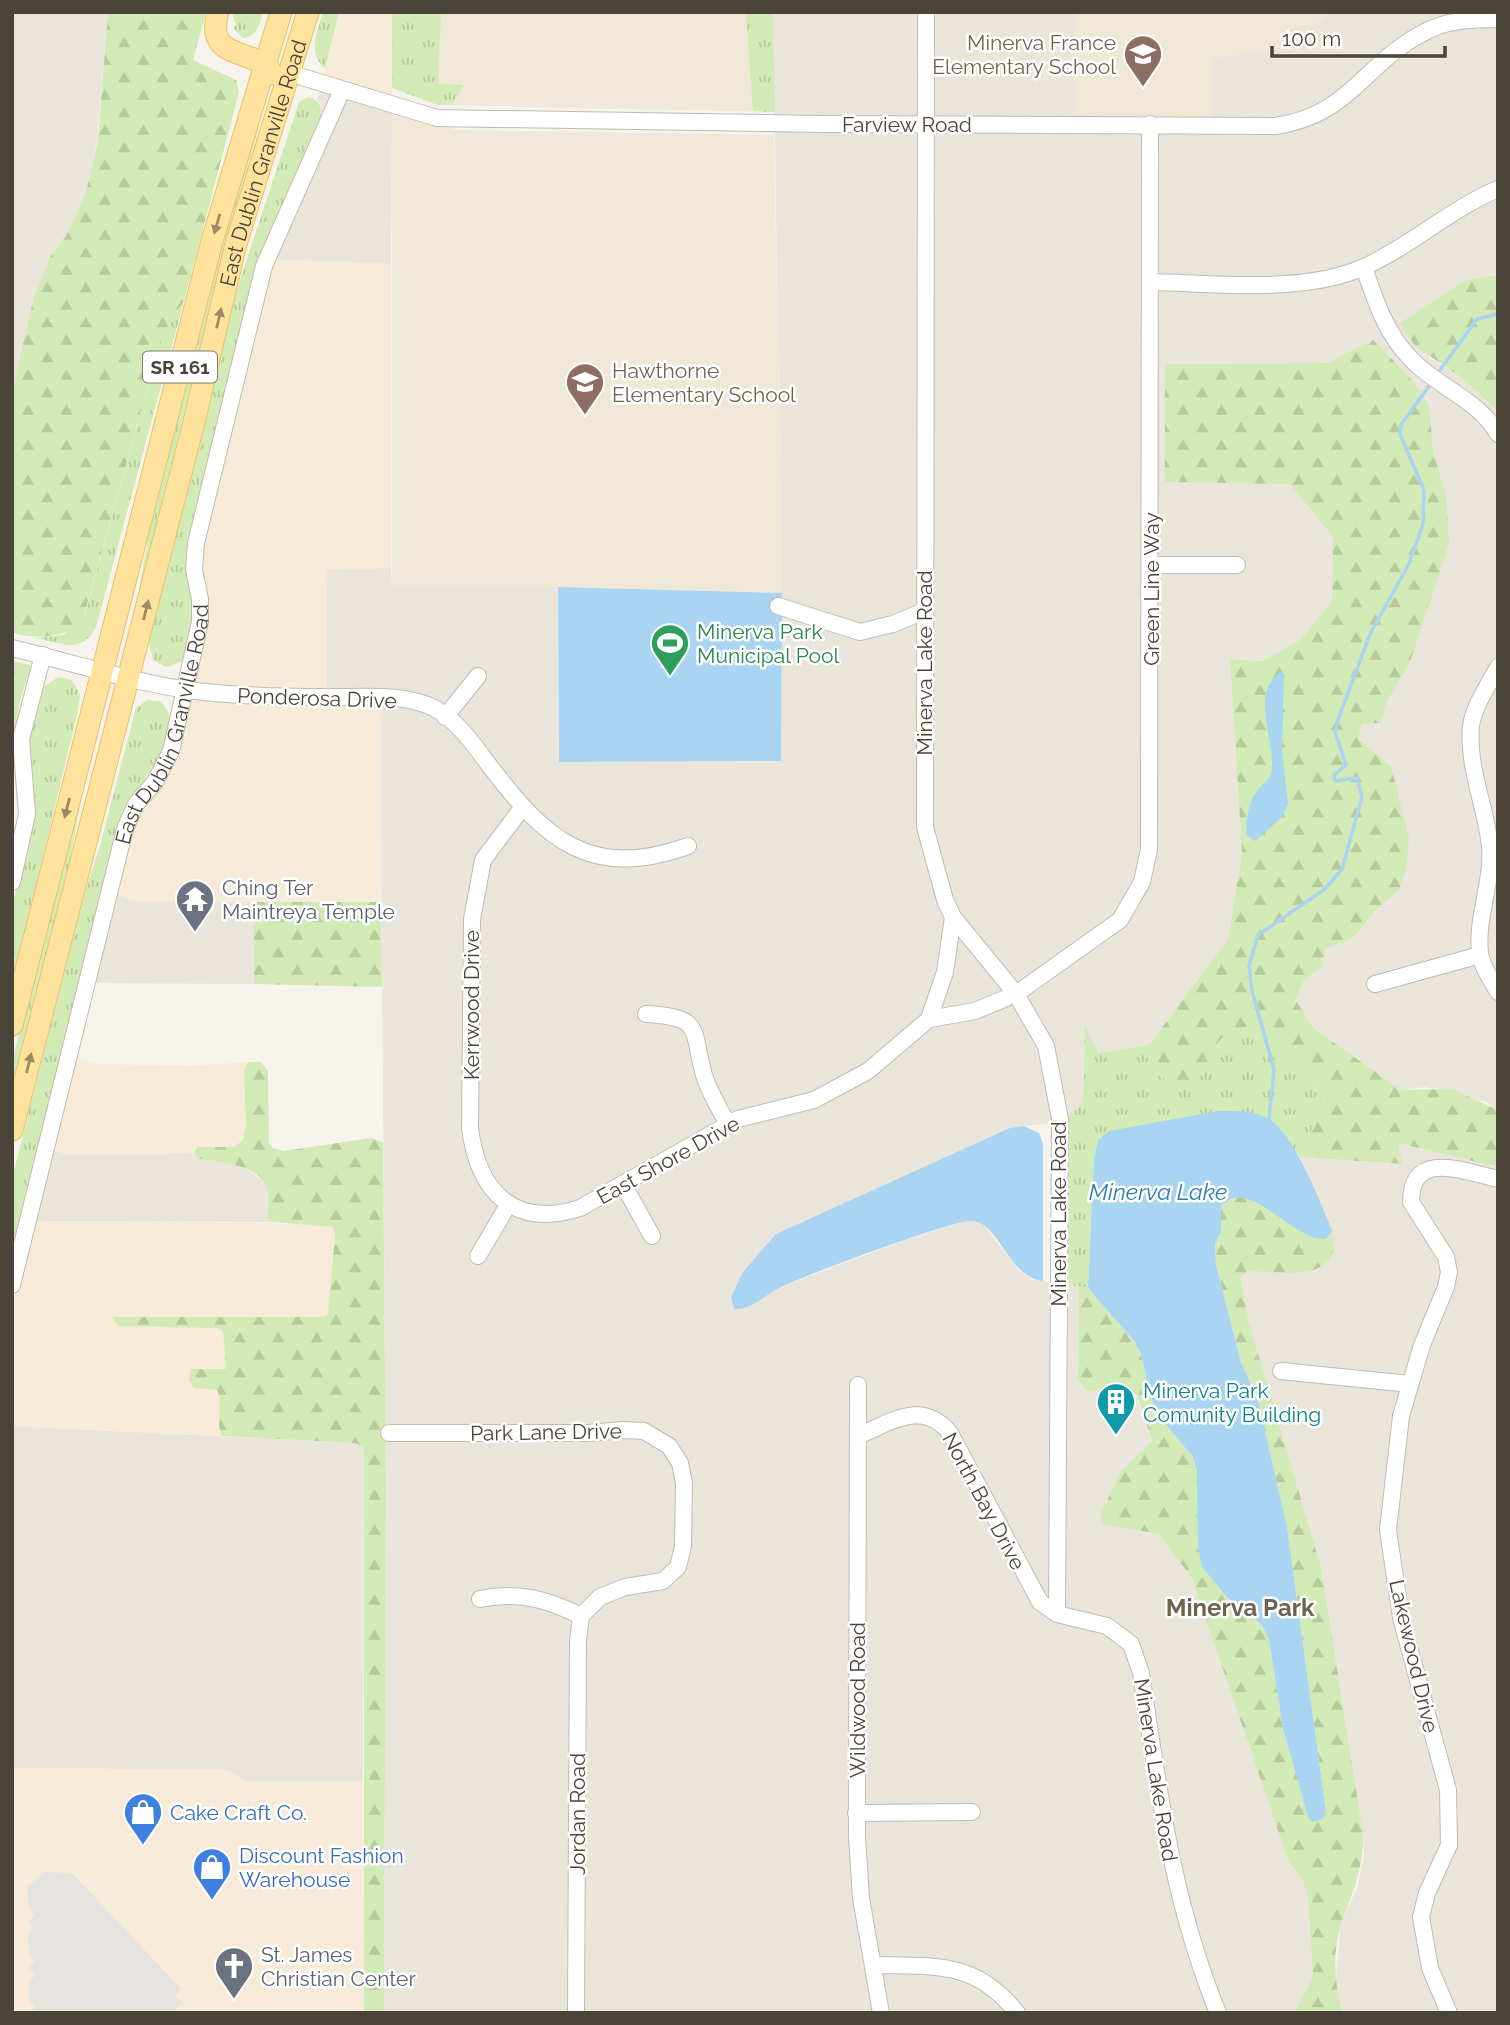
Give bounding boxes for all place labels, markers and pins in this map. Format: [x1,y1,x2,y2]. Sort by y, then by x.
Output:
place label: Minerva France Elementary School [932,30,1116,79]
school or university icon: Minerva France Elementary School [1122,33,1164,88]
place label: Hawthorne Elementary School [612,358,796,407]
school or university icon: Hawthorne Elementary School [564,361,606,416]
place label: Minerva Park Municipal Pool [697,619,839,668]
sports icon: Minerva Park Municipal Pool [649,622,691,677]
place label: Ching Ter Maintreya Temple [222,875,395,924]
temple icon: Ching Ter Maintreya Temple [174,878,216,933]
place label: Minerva Park Comunity Building [1143,1378,1321,1427]
building icon: Minerva Park Comunity Building [1095,1381,1137,1436]
shop icon: Cake Craft Co. [122,1791,164,1846]
place label: Cake Craft Co. [170,1800,307,1825]
place label: Discount Fashion Warehouse [239,1843,404,1892]
shop icon: Discount Fashion Warehouse [191,1846,233,1901]
place label: St. James Christian Center [261,1942,416,1991]
church icon: St. James Christian Center [213,1945,255,2000]

